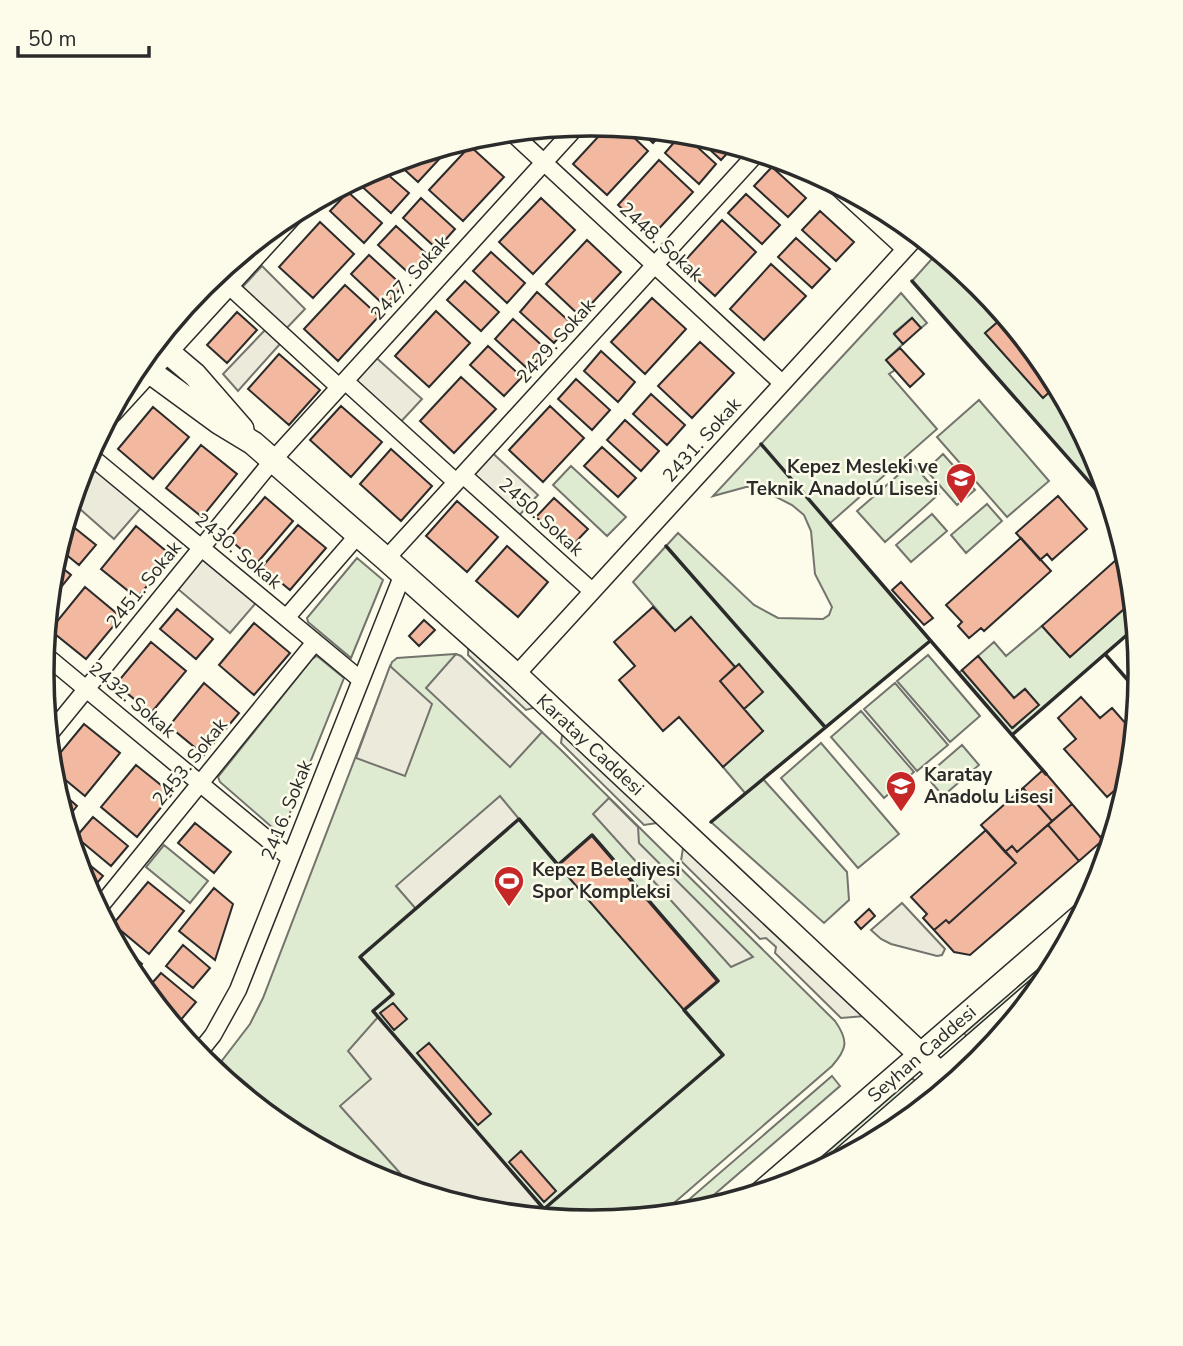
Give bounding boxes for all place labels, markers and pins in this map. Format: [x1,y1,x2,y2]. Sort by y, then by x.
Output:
place label: Kepez Mesleki ve Teknik Anadolu Lisesi [747,454,938,502]
school or university icon: Kepez Mesleki ve Teknik Anadolu Lisesi [944,461,978,505]
place label: Karatay Anadolu Lisesi [924,762,1053,810]
school or university icon: Karatay Anadolu Lisesi [884,769,918,813]
place label: Kepez Belediyesi Spor Kompleksi [532,857,680,905]
sports icon: Kepez Belediyesi Spor Kompleksi [492,864,526,908]

